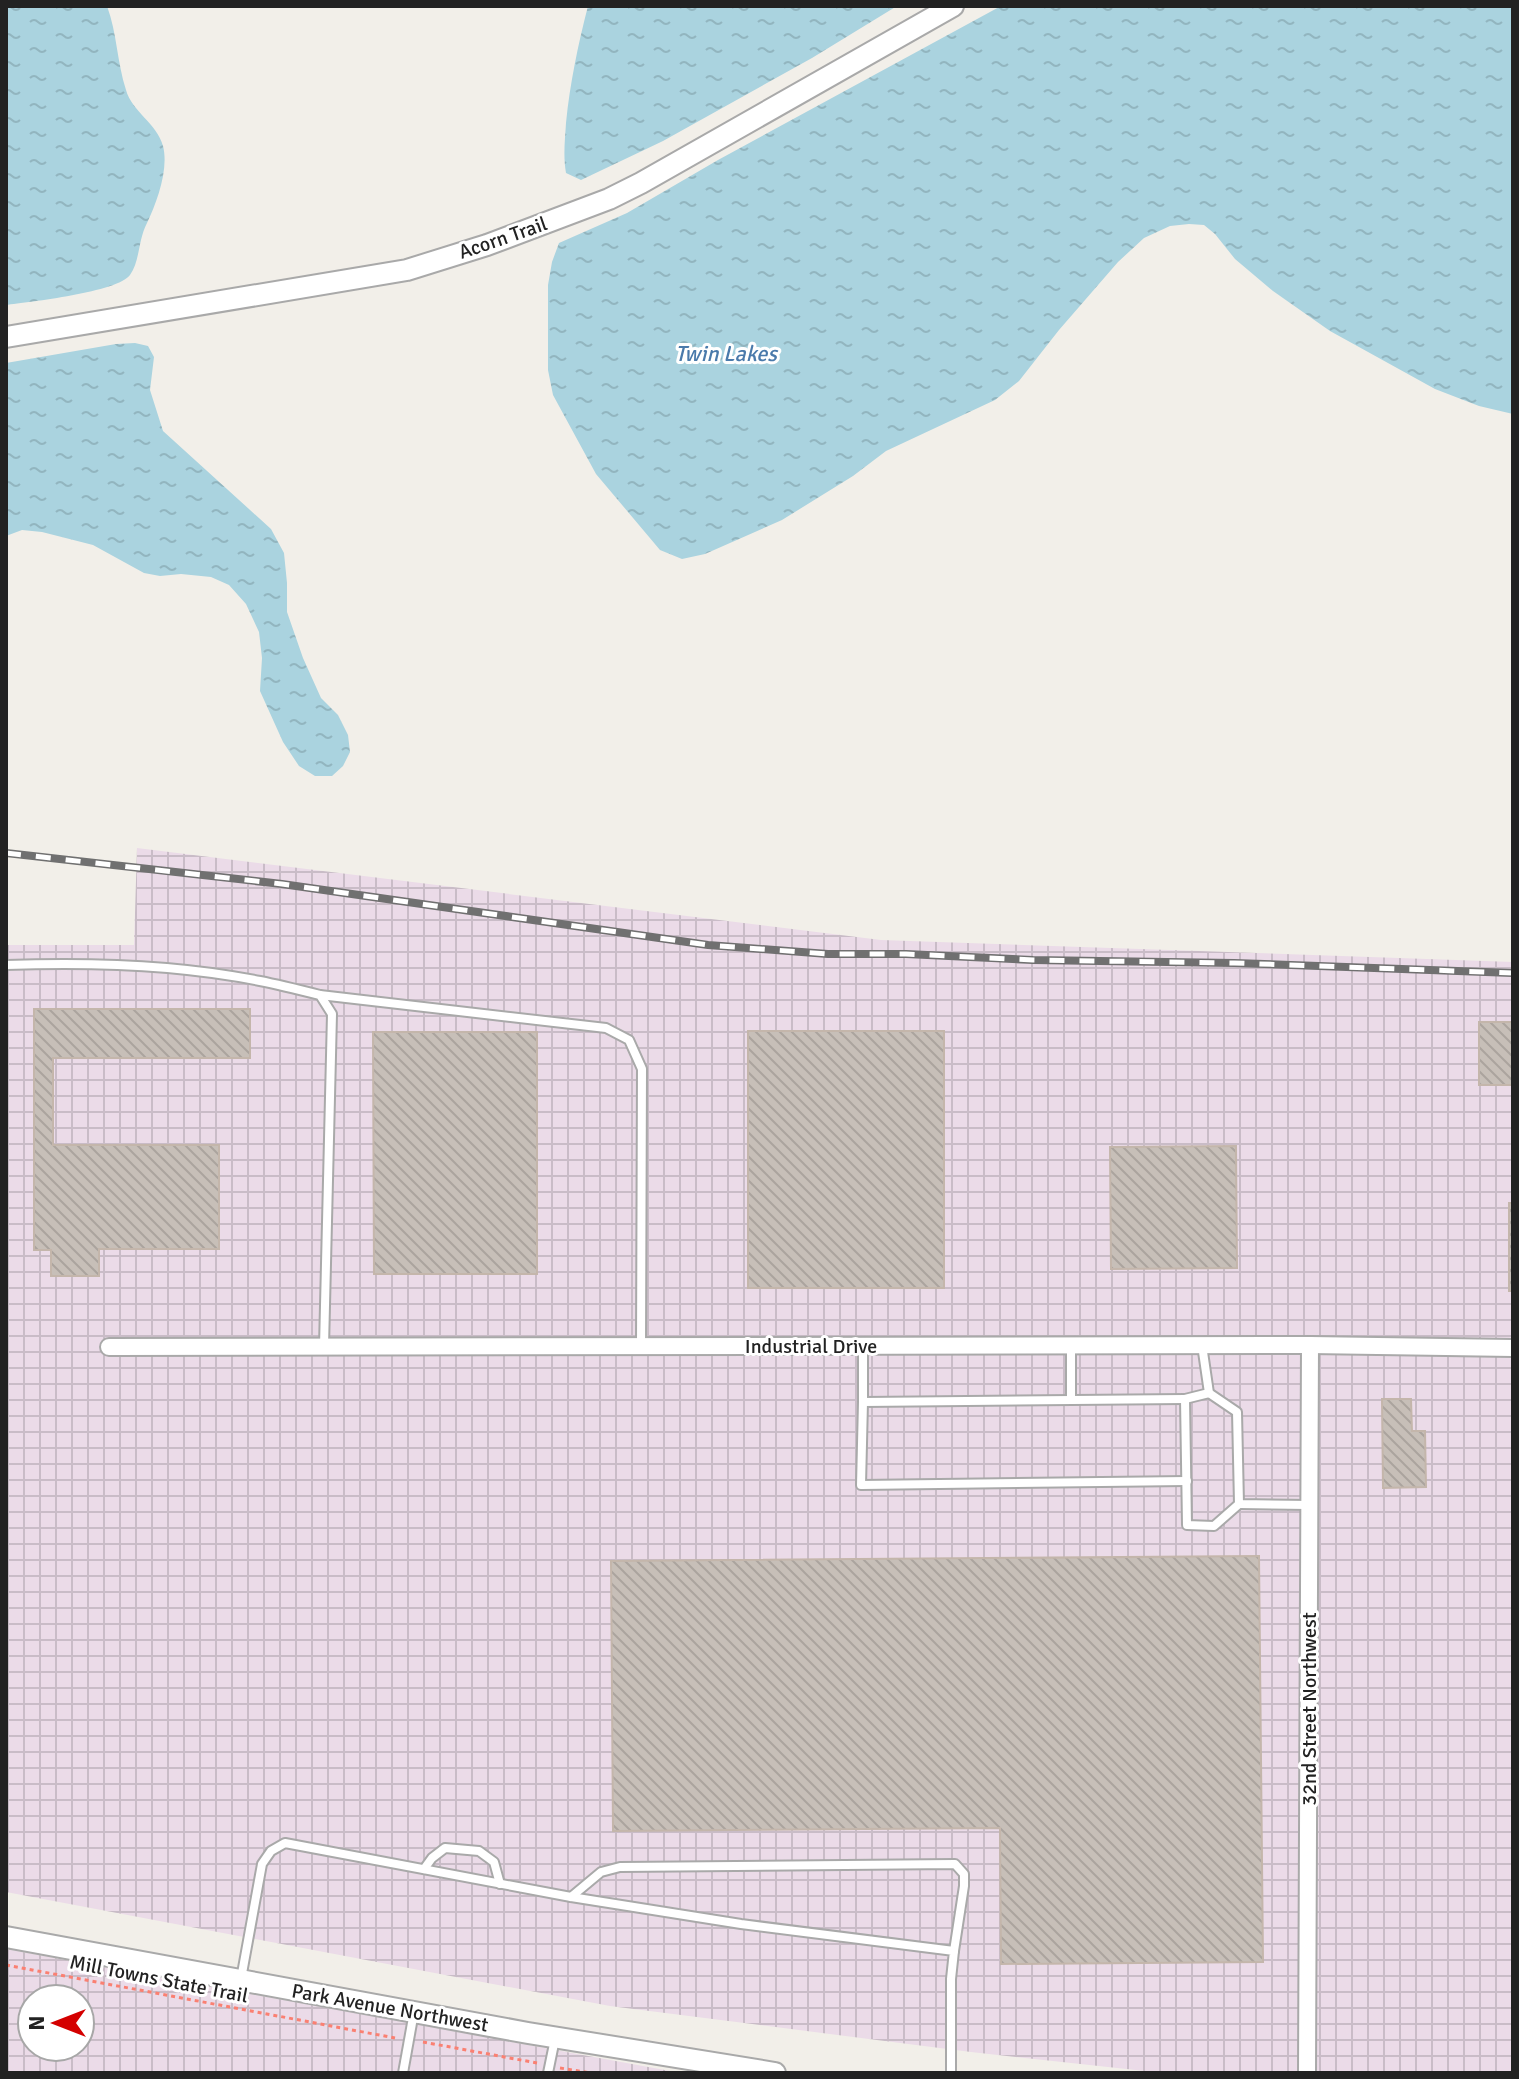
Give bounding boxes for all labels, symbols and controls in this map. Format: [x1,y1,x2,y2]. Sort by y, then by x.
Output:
street label: Acorn Trail [455,211,551,265]
water label: Twin Lakes [675,340,779,367]
street label: Industrial Drive [745,1334,877,1359]
street label: 32nd Street Northwest [1297,1612,1322,1806]
street label: Mill Towns State Trail [68,1949,250,2009]
street label: Park Avenue Northwest [290,1978,490,2038]
north arrow [16,1983,96,2063]
text: N [23,2015,50,2031]

